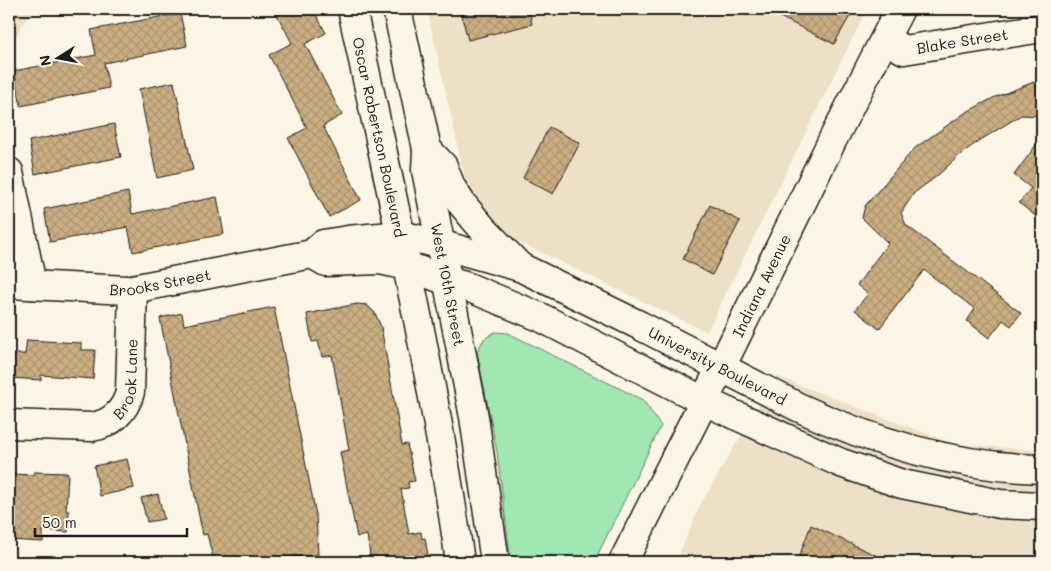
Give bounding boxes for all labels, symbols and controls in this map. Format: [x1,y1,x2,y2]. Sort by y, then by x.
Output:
street label: Blake Street [915,24,1009,58]
north arrow [32,32,82,82]
street label: Oscar Robertson Boulevard [348,35,411,239]
text: N [34,54,55,68]
street label: West 10th Street [427,221,470,348]
street label: Indiana Avenue [727,231,795,341]
street label: Brooks Street [109,264,212,300]
street label: University Boulevard [645,322,790,409]
street label: Brook Lane [108,338,142,423]
scale bar [35,506,188,538]
text: 50 m [42,512,77,532]

